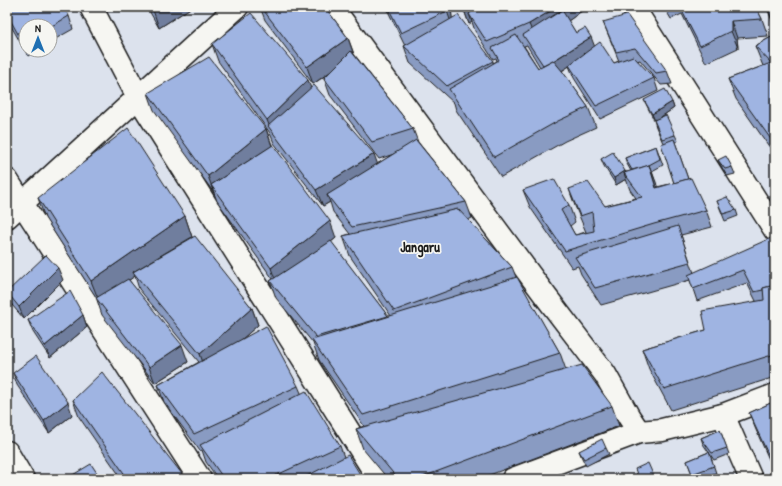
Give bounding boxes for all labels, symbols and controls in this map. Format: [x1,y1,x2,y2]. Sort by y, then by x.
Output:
north arrow [18,18,58,58]
text: N [35,21,41,35]
district label: Jangaru [400,237,440,258]

